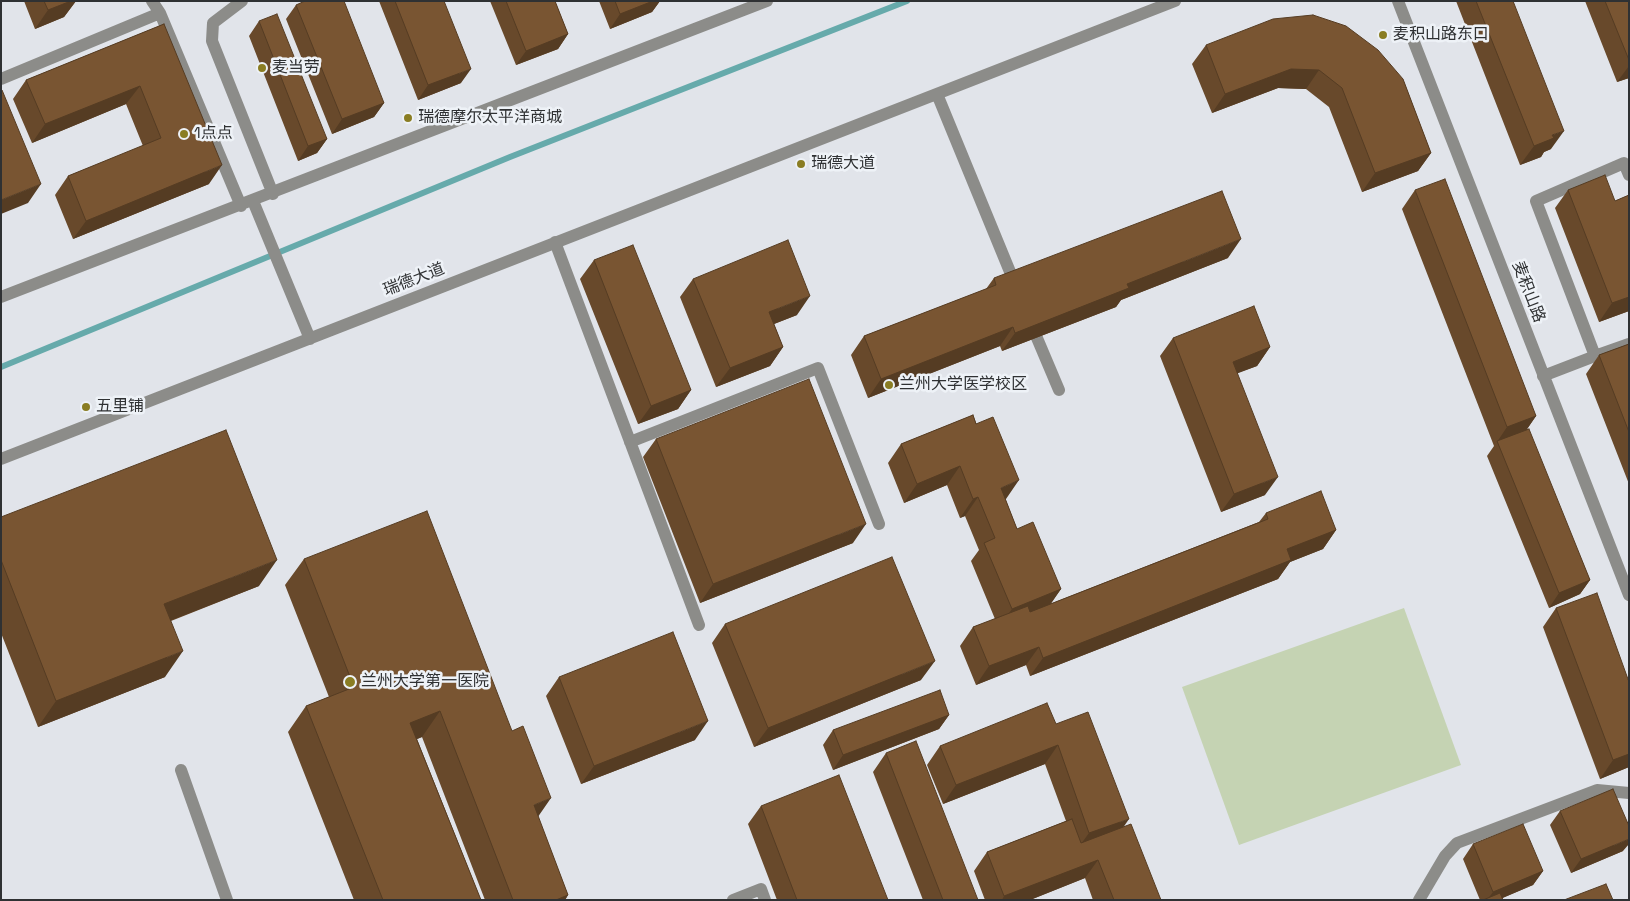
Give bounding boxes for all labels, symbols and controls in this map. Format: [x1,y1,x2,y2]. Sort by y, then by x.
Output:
place label: 麦积山路东口 [1393,25,1489,45]
marker: 麦积山路东口 [1377,29,1389,41]
place label: 麦当劳 [272,58,320,78]
marker: 麦当劳 [256,62,268,74]
place label: 瑞德摩尔太平洋商城 [418,108,562,128]
marker: 瑞德摩尔太平洋商城 [402,112,414,124]
place label: 1点点 [194,124,233,144]
marker: 1点点 [178,128,190,140]
place label: 瑞德大道 [811,154,875,174]
marker: 瑞德大道 [795,158,807,170]
street label: 麦积山路 [1508,259,1548,325]
street label: 瑞德大道 [381,260,447,300]
place label: 兰州大学医学校区 [899,375,1027,395]
marker: 兰州大学医学校区 [883,379,895,391]
place label: 五里铺 [96,397,144,417]
marker: 五里铺 [80,401,92,413]
place label: 兰州大学第一医院 [361,672,489,692]
marker: 兰州大学第一医院 [343,675,357,689]

